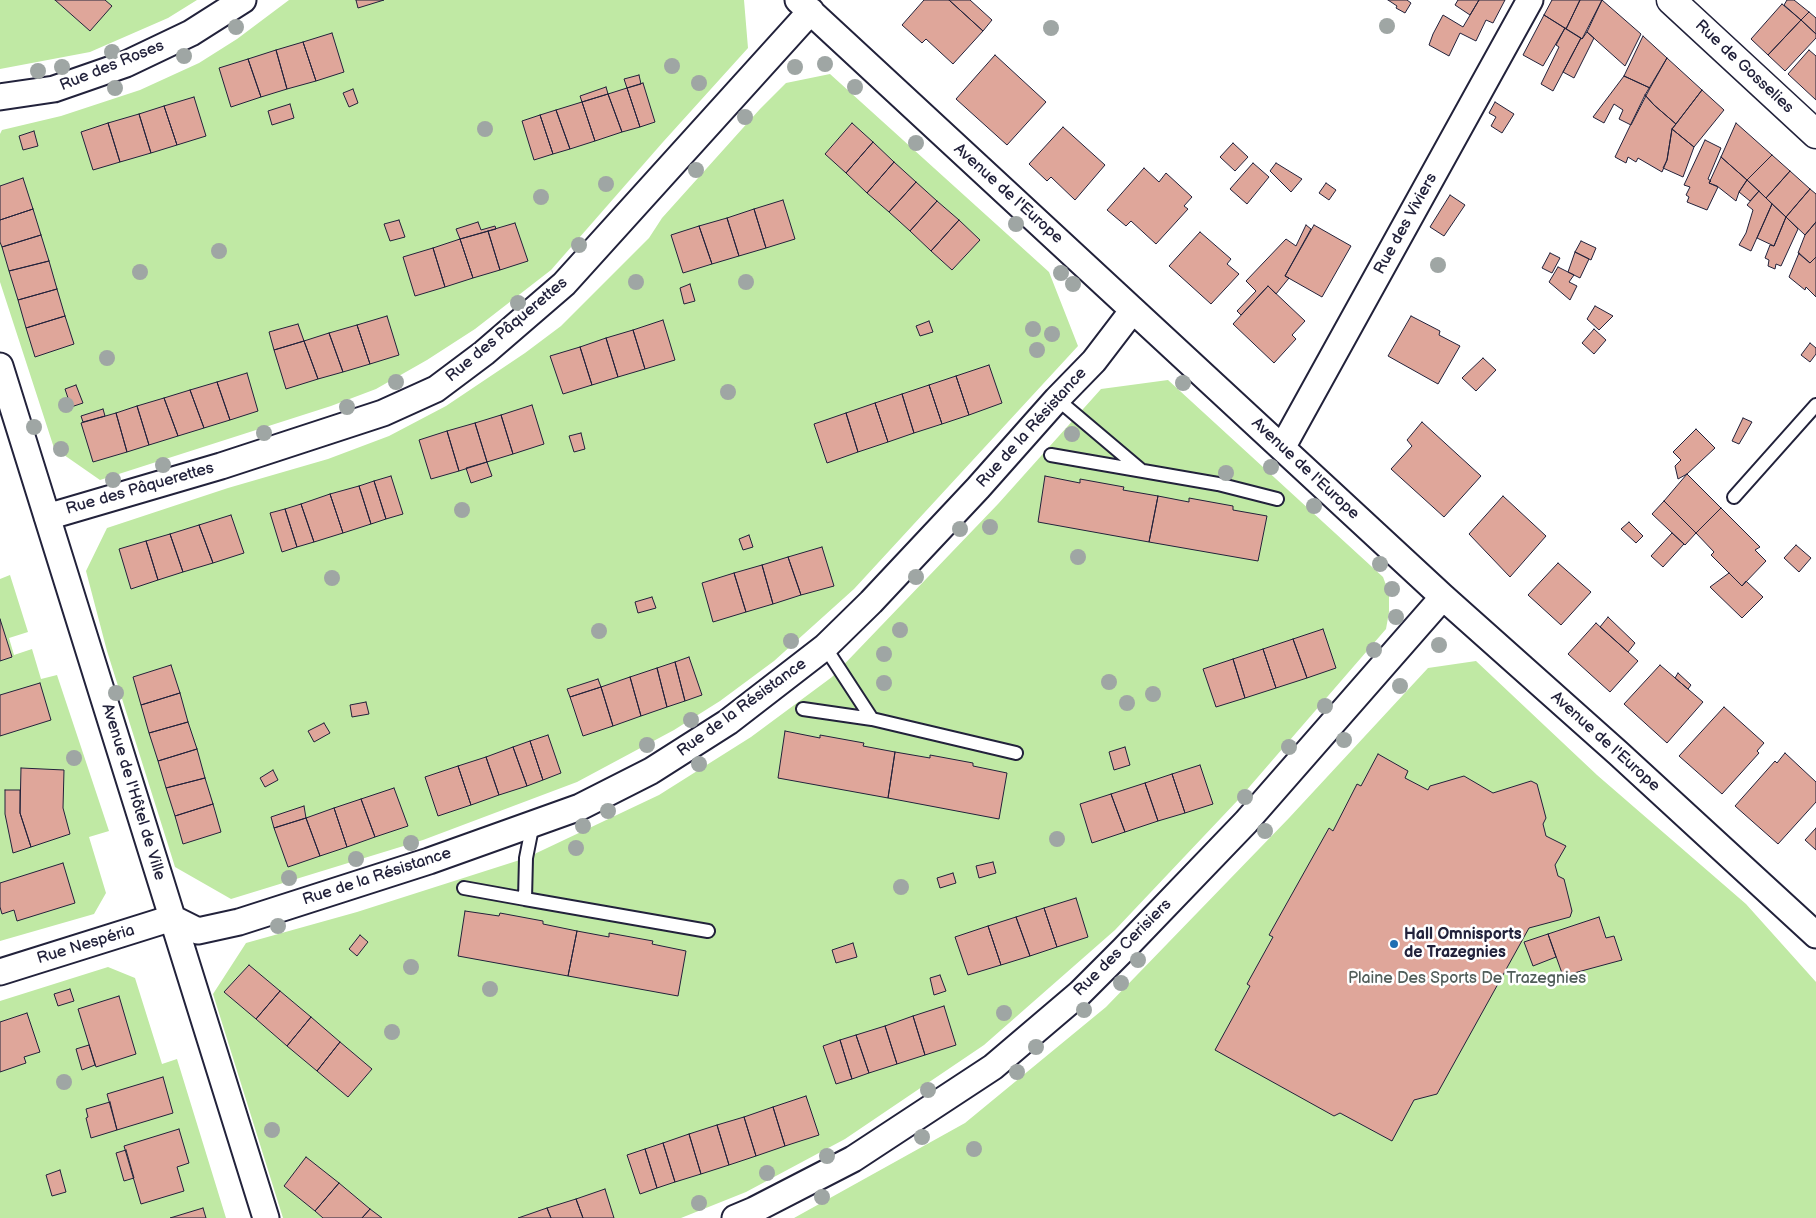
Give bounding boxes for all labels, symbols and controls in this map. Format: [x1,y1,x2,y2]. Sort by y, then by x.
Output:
street label: Rue de Gosselies [1691,16,1797,118]
street label: Rue des Roses [57,36,167,96]
street label: Avenue de l'Europe [949,140,1067,248]
street label: Rue des Viviers [1370,170,1442,278]
street label: Rue des Pâquerettes [442,274,572,386]
street label: Rue de la Résistance [973,364,1091,492]
street label: Avenue de l'Europe [1247,414,1363,524]
street label: Rue des Pâquerettes [64,459,216,519]
street label: Rue de la Résistance [674,655,810,761]
street label: Avenue de l'Europe [1546,688,1664,796]
street label: Avenue de l'Hôtel de Ville [97,701,169,883]
street label: Rue de la Résistance [300,844,454,910]
street label: Rue des Cerisiers [1070,895,1176,1001]
street label: Rue Nespéria [35,921,137,969]
place label: Hall Omnisports de Trazegnies [1404,925,1522,963]
marker: Hall Omnisports de Trazegnies [1388,938,1400,950]
park label: Plaine Des Sports De Trazegnies [1348,969,1586,989]

